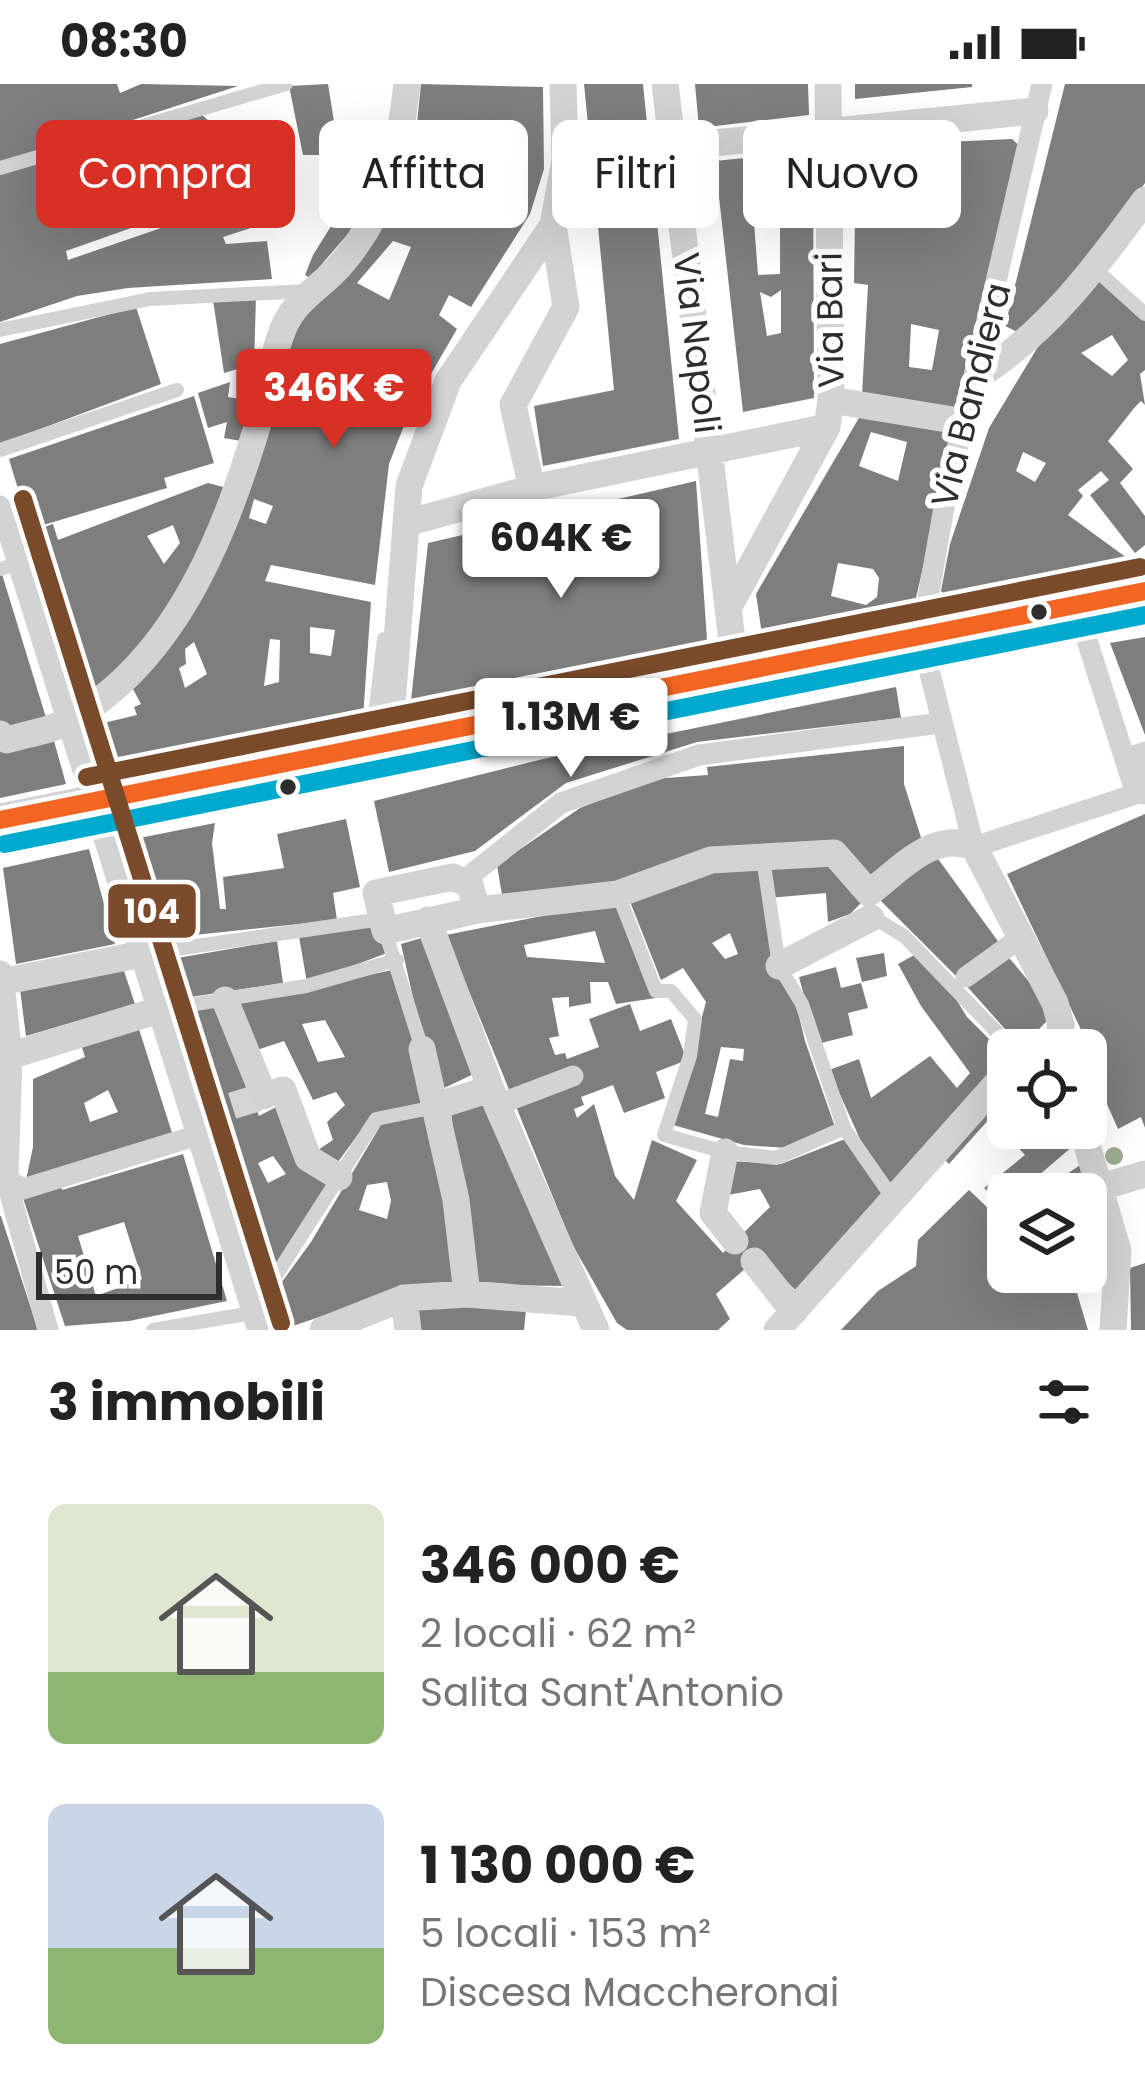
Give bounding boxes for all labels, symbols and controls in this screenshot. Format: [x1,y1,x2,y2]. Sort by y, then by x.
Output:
text: 08:30 [60,10,188,73]
chip: Compra [36,120,295,228]
chip: Affitta [319,120,528,228]
chip: Filtri [552,120,719,228]
chip: Nuovo [743,120,961,228]
street label: Via Napoli [661,250,733,436]
street label: Via Bari [803,252,857,388]
street label: Via Bandiera [918,277,1024,513]
pin: 346K € [236,349,432,451]
text: 346K € [263,360,405,415]
pin: 604K € [463,499,659,601]
text: 604K € [489,510,633,565]
unlabelled marker [1028,601,1050,623]
pin: 1.13M € [460,678,682,780]
text: 1.13M € [501,689,641,744]
unlabelled marker [277,776,299,798]
line badge: 104 [106,882,198,940]
text: 104 [124,888,180,935]
map controls [987,1029,1107,1293]
button: locate [987,1029,1107,1149]
button: layers [987,1173,1107,1293]
scale bar [36,1246,222,1299]
text: 50 m [54,1249,138,1296]
text: 3 immobili [48,1366,325,1438]
icon: filters [1031,1369,1097,1435]
text: 346 000 € [420,1529,680,1601]
icon: home [144,1552,288,1696]
text: 2 locali · 62 m² [420,1606,696,1661]
text: Salita Sant'Antonio [420,1665,784,1720]
text: 1 130 000 € [420,1829,695,1901]
icon: home [144,1852,288,1996]
text: 5 locali · 153 m² [420,1906,711,1961]
text: Discesa Maccheronai [420,1965,839,2020]

